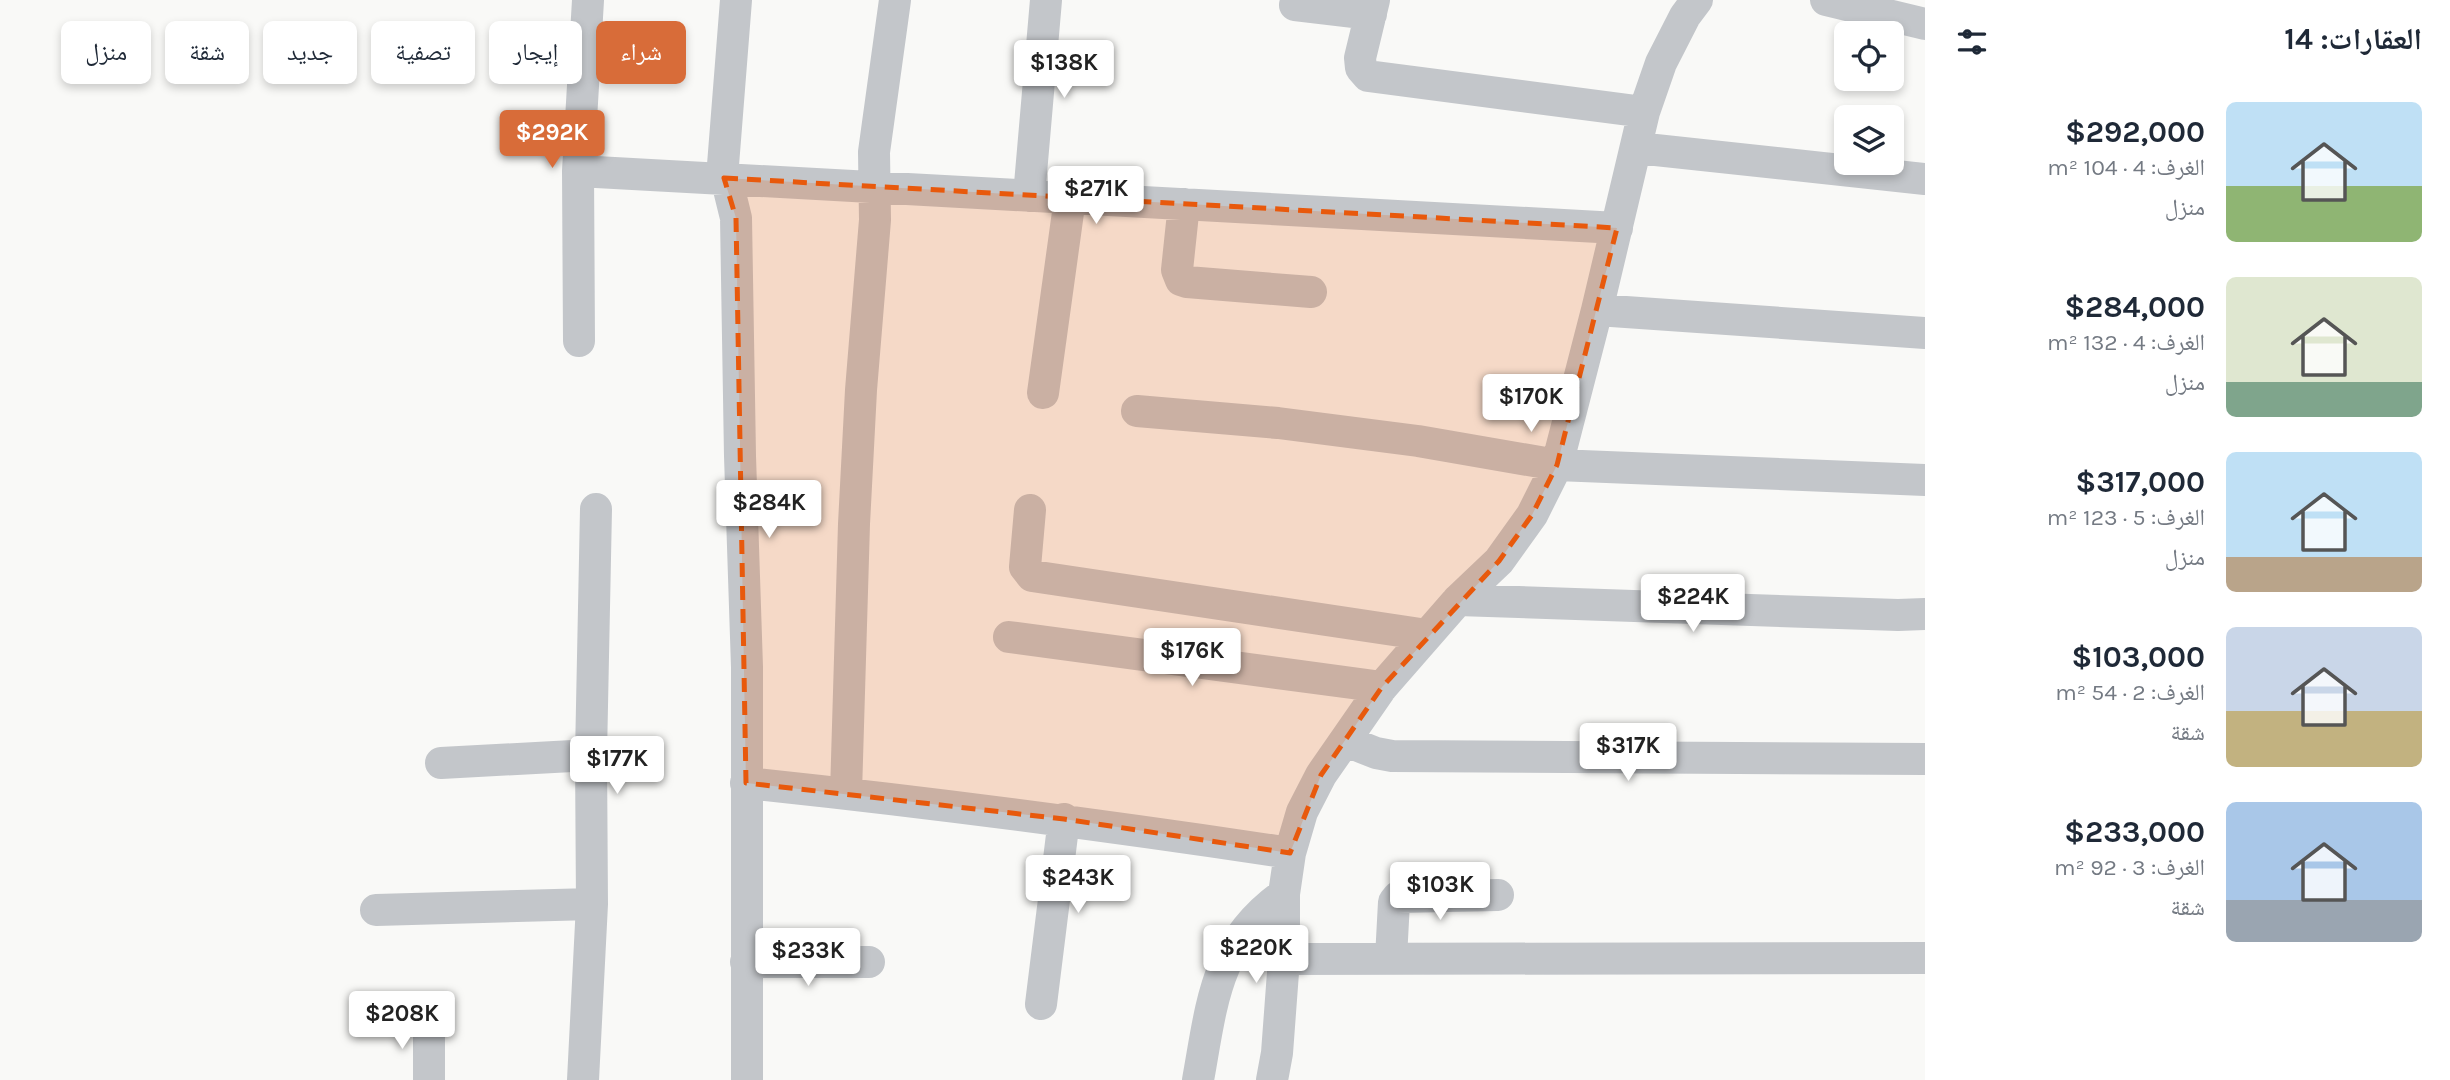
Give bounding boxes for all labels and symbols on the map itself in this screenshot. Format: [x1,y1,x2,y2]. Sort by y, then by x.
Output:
pin: $138K [1015,41,1113,100]
pin: $292K [503,110,601,170]
pin: $271K [1047,166,1145,226]
pin: $170K [1482,374,1580,434]
pin: $284K [720,480,818,540]
pin: $224K [1644,574,1742,634]
pin: $176K [1143,628,1241,688]
pin: $317K [1579,724,1677,783]
pin: $177K [568,736,666,796]
pin: $243K [1029,856,1127,915]
pin: $103K [1391,862,1489,922]
pin: $220K [1207,926,1305,985]
pin: $233K [759,928,857,988]
pin: $208K [353,992,451,1051]

